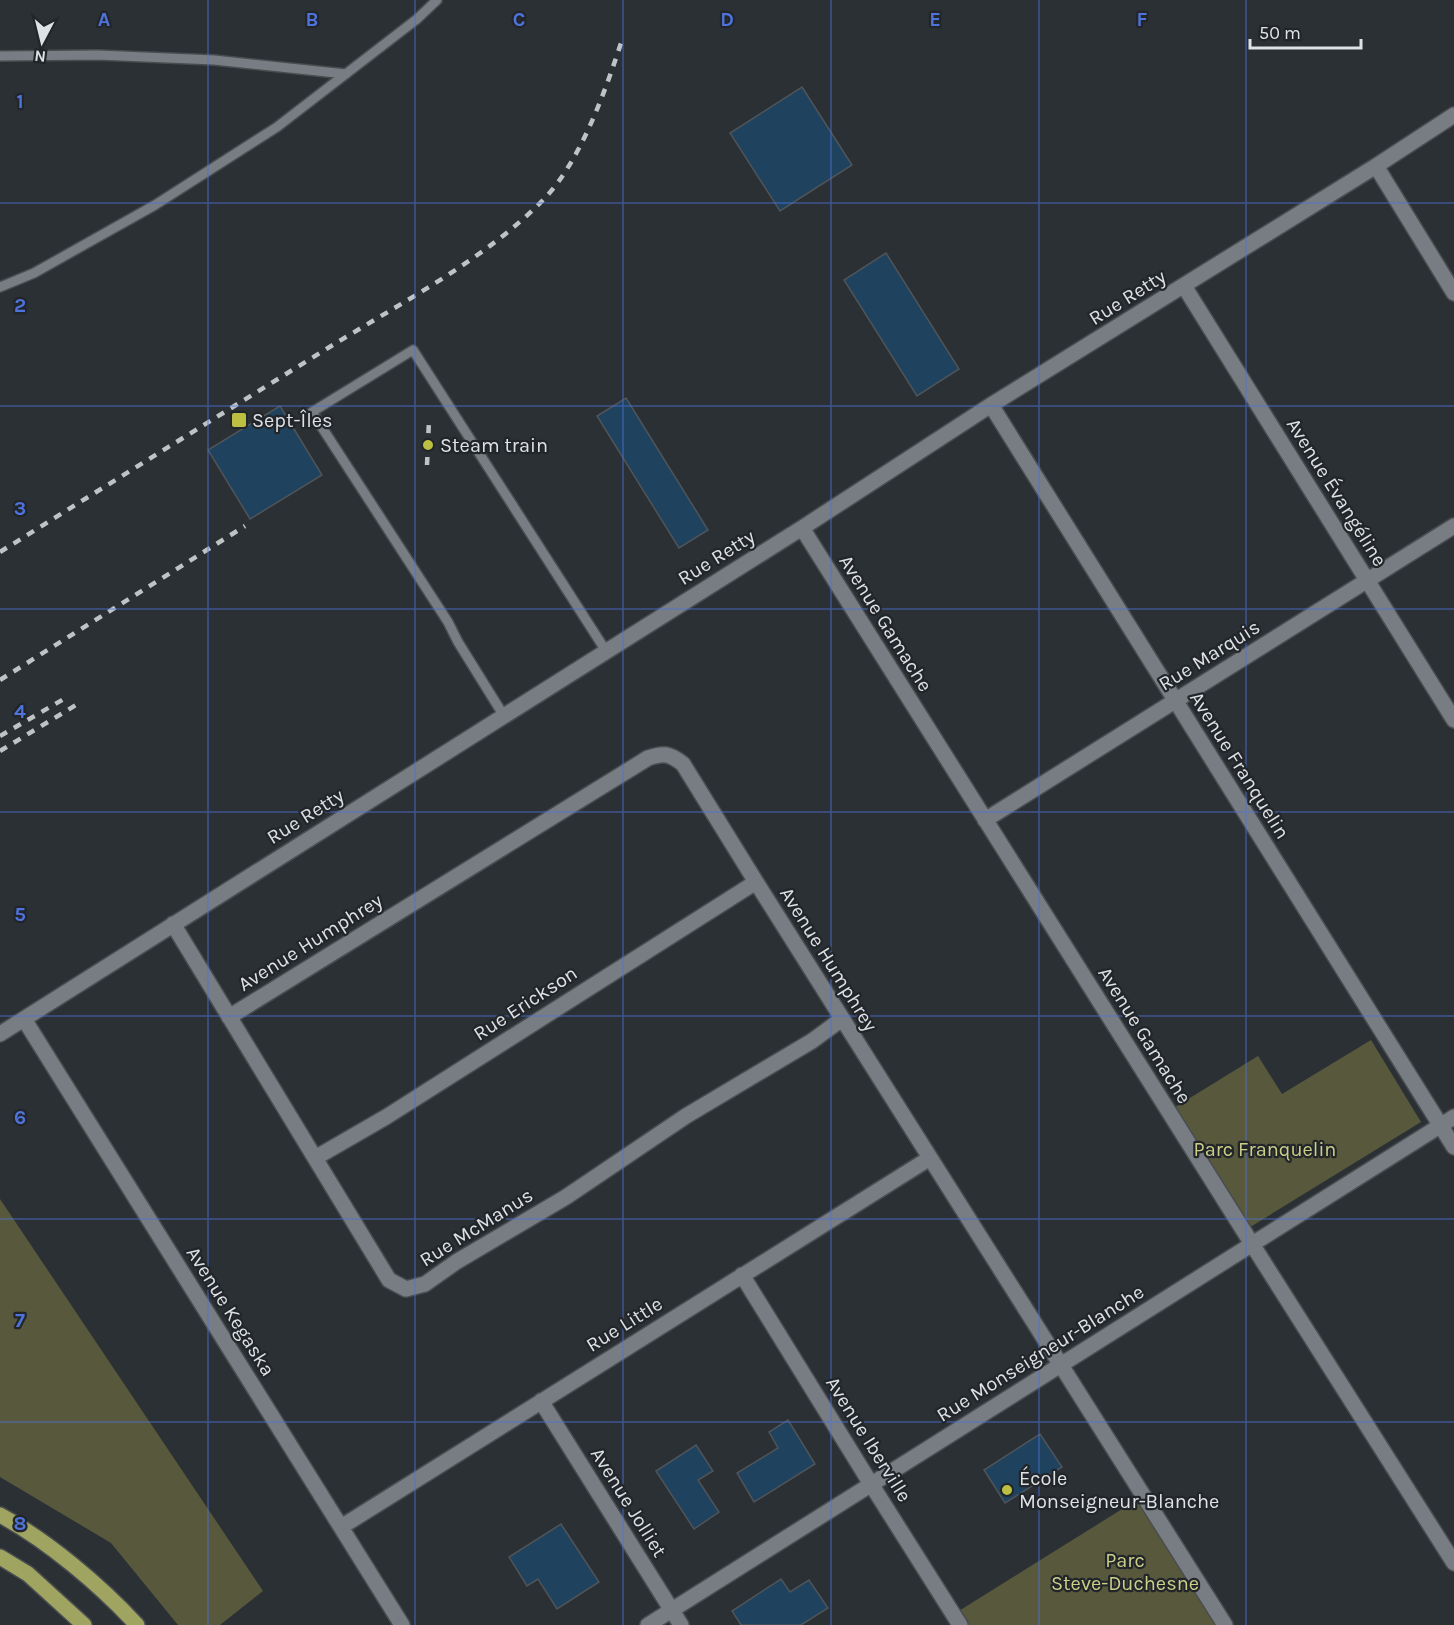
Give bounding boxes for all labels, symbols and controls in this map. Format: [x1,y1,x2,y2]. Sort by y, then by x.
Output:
text: A [98,8,111,31]
text: B [306,8,318,31]
text: C [513,8,525,31]
text: D [720,8,734,31]
text: E [929,8,941,31]
text: F [1137,8,1148,31]
north arrow [12,12,72,72]
scale bar [1250,12,1361,50]
text: 50 m [1259,22,1301,44]
text: N [33,46,47,67]
text: 1 [16,90,24,113]
street label: Rue Retty [1085,265,1170,330]
text: 2 [14,294,26,317]
place label: Sept-Îles [252,409,333,432]
marker: Sept-Îles [230,411,248,429]
street label: Avenue Évangéline [1282,413,1392,571]
place label: Steam train [440,434,548,457]
marker: Steam train [421,438,435,452]
text: 3 [14,497,26,520]
street label: Rue Retty [674,525,759,590]
street label: Avenue Gamache [834,551,937,696]
street label: Rue Marquis [1154,615,1264,696]
street label: Avenue Franquelin [1185,687,1294,843]
text: 4 [14,700,26,723]
street label: Rue Retty [263,784,348,849]
street label: Avenue Humphrey [775,883,882,1035]
street label: Avenue Humphrey [234,889,386,996]
text: 5 [14,903,26,926]
street label: Rue Erickson [469,961,581,1045]
street label: Avenue Gamache [1093,963,1196,1108]
text: 6 [14,1106,26,1129]
park label: Parc Franquelin [1194,1138,1336,1161]
street label: Rue McManus [415,1183,537,1271]
street label: Avenue Kegaska [182,1242,280,1380]
street label: Rue Monseigneur-Blanche [933,1280,1148,1427]
street label: Rue Little [582,1292,667,1357]
text: 7 [15,1309,25,1332]
street label: Avenue Iberville [821,1373,916,1506]
street label: Avenue Jolliet [586,1443,672,1562]
place label: École Monseigneur-Blanche [1019,1466,1219,1513]
marker: École Monseigneur-Blanche [1000,1483,1014,1497]
text: 8 [14,1512,26,1535]
park label: Parc Steve-Duchesne [1051,1549,1199,1595]

